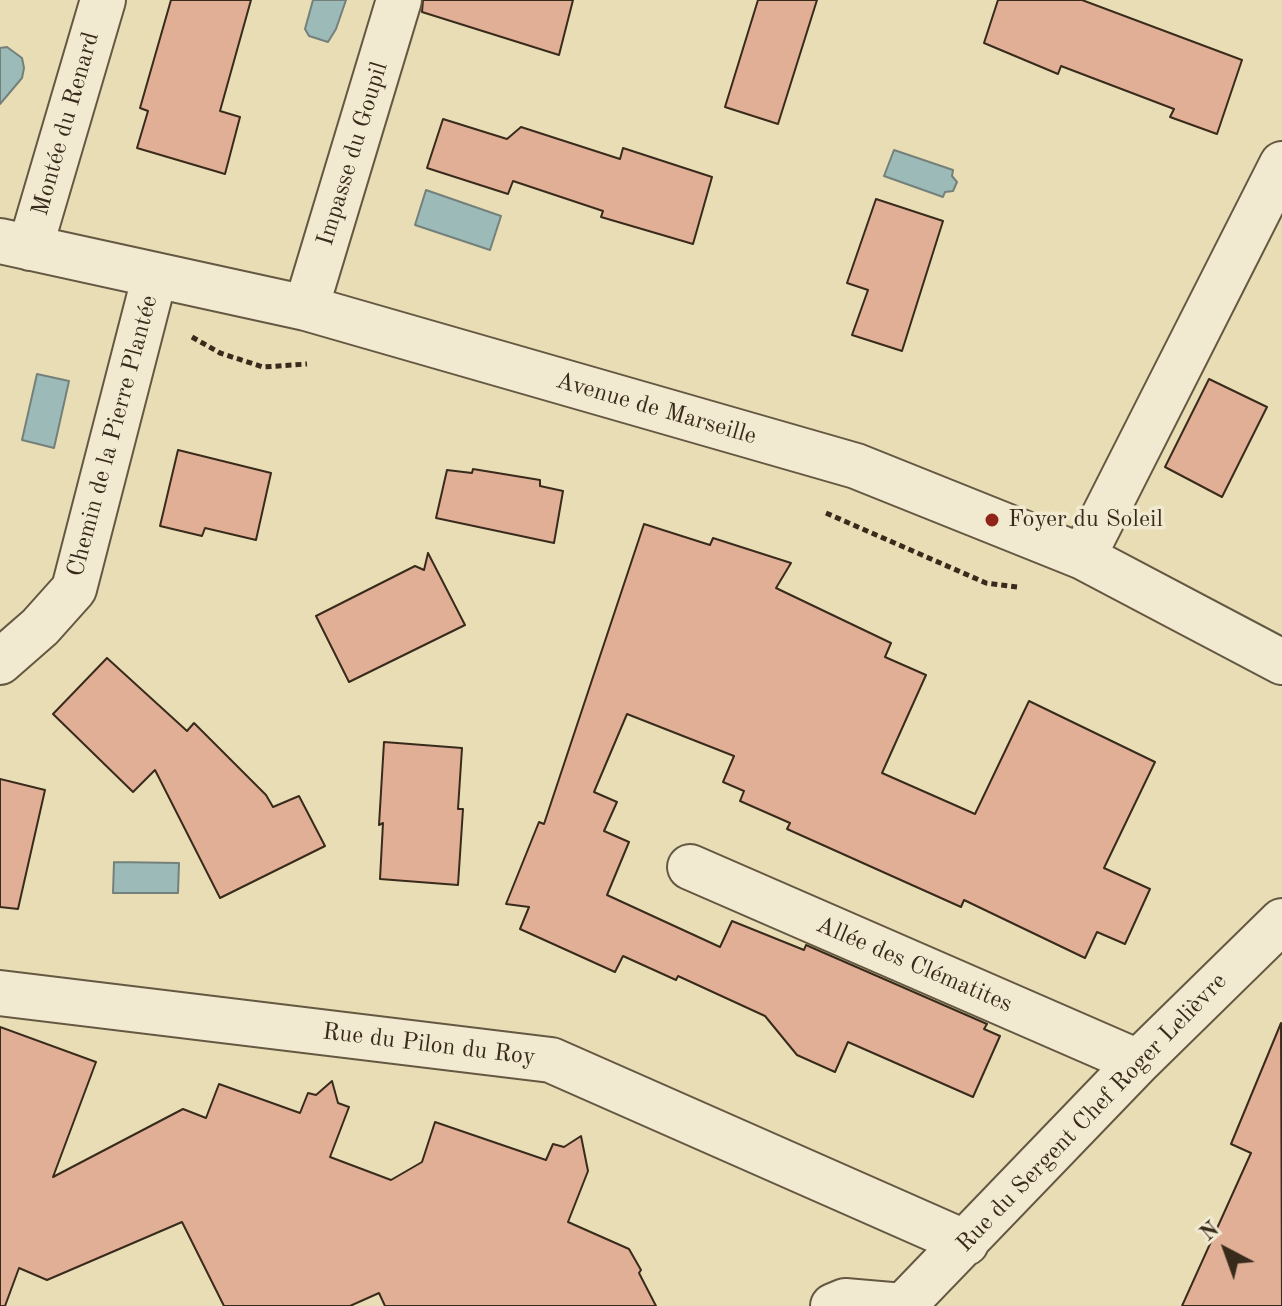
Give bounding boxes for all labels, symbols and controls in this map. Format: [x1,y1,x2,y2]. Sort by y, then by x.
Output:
street label: Montée du Renard [26,29,106,219]
street label: Impasse du Goupil [311,59,395,249]
street label: Chemin de la Pierre Plantée [62,292,164,580]
street label: Avenue de Marseille [553,367,759,451]
place label: Foyer du Soleil [1008,506,1163,534]
marker: Foyer du Soleil [983,511,1001,529]
street label: Allée des Clématites [812,911,1016,1019]
street label: Rue du Sergent Chef Roger Lelièvre [951,967,1233,1259]
street label: Rue du Pilon du Roy [321,1018,537,1072]
north arrow [1186,1210,1266,1290]
text: N [1197,1218,1224,1246]

